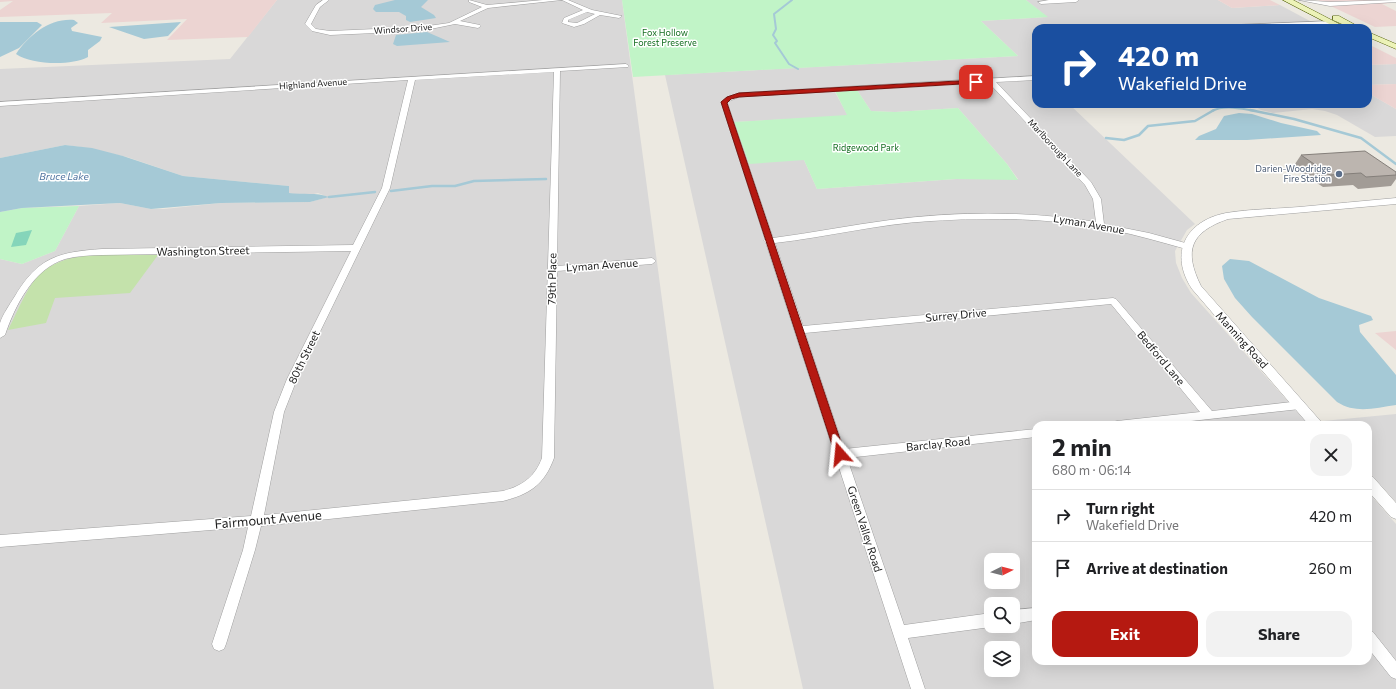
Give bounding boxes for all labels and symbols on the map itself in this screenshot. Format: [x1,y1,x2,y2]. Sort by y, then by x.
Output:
street label: Windsor Drive [373,21,433,36]
park label: Fox Hollow Forest Preserve [633,27,697,48]
pin [959,65,993,99]
street label: Highland Avenue [279,76,348,91]
street label: Marlborough Lane [1026,116,1085,179]
park label: Ridgewood Park [833,142,899,153]
place label: Darien-Woodridge Fire Station [1255,163,1331,184]
marker: Darien-Woodridge Fire Station [1334,169,1344,179]
water label: Bruce Lake [39,170,90,182]
street label: Lyman Avenue [1052,211,1126,236]
street label: Washington Street [156,243,250,258]
street label: 79th Place [545,253,558,305]
street label: Lyman Avenue [566,255,639,274]
street label: Surrey Drive [925,305,987,324]
street label: Manning Road [1214,309,1271,371]
street label: 80th Street [285,327,322,386]
street label: Bedford Lane [1135,328,1188,388]
position arrow [819,433,861,475]
street label: Barclay Road [905,434,971,453]
street label: Green Valley Road [845,484,886,574]
street label: Fairmount Avenue [214,506,322,532]
north arrow [984,553,1020,589]

